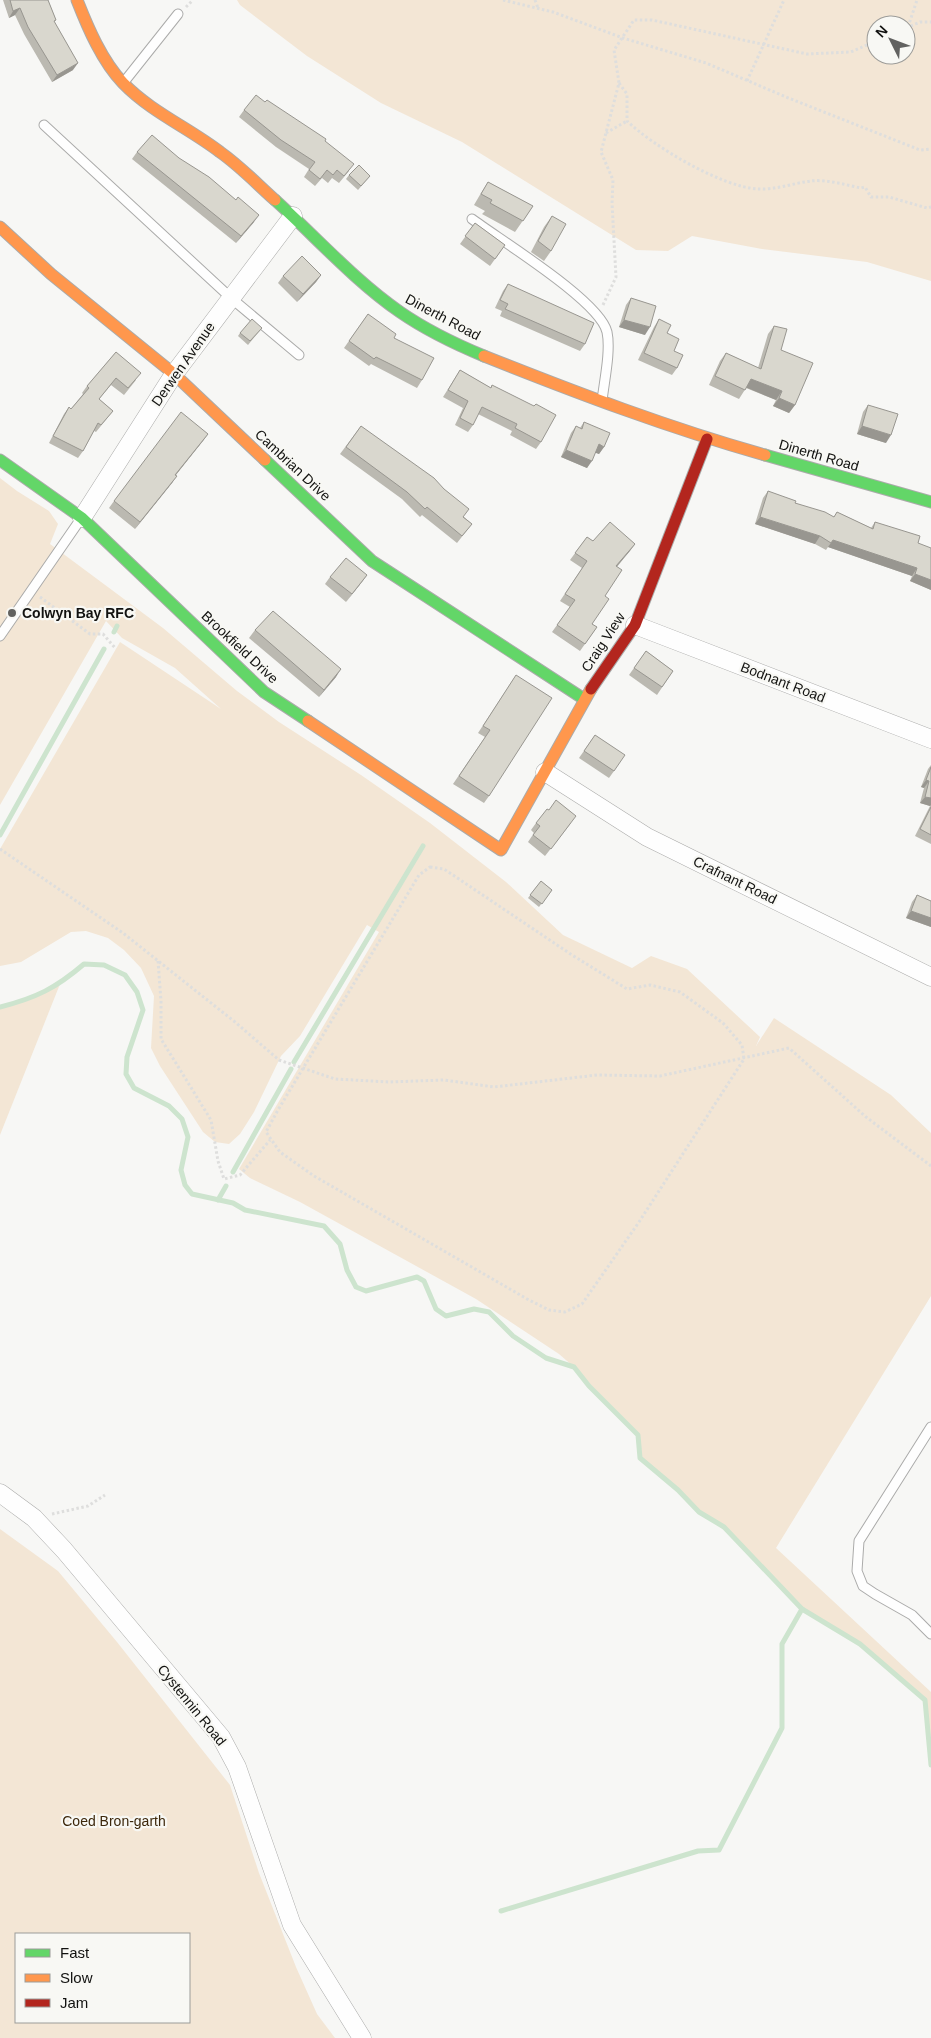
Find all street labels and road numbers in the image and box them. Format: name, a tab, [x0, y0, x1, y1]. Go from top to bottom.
street label: Dinerth Road	[403, 291, 483, 343]
street label: Derwen Avenue	[148, 319, 218, 409]
street label: Cambrian Drive	[252, 426, 334, 504]
street label: Dinerth Road	[777, 436, 861, 474]
street label: Brookfield Drive	[198, 607, 282, 687]
street label: Craig View	[578, 609, 629, 675]
street label: Bodnant Road	[738, 658, 828, 706]
street label: Crafnant Road	[691, 853, 779, 907]
street label: Cystennin Road	[154, 1661, 230, 1749]

